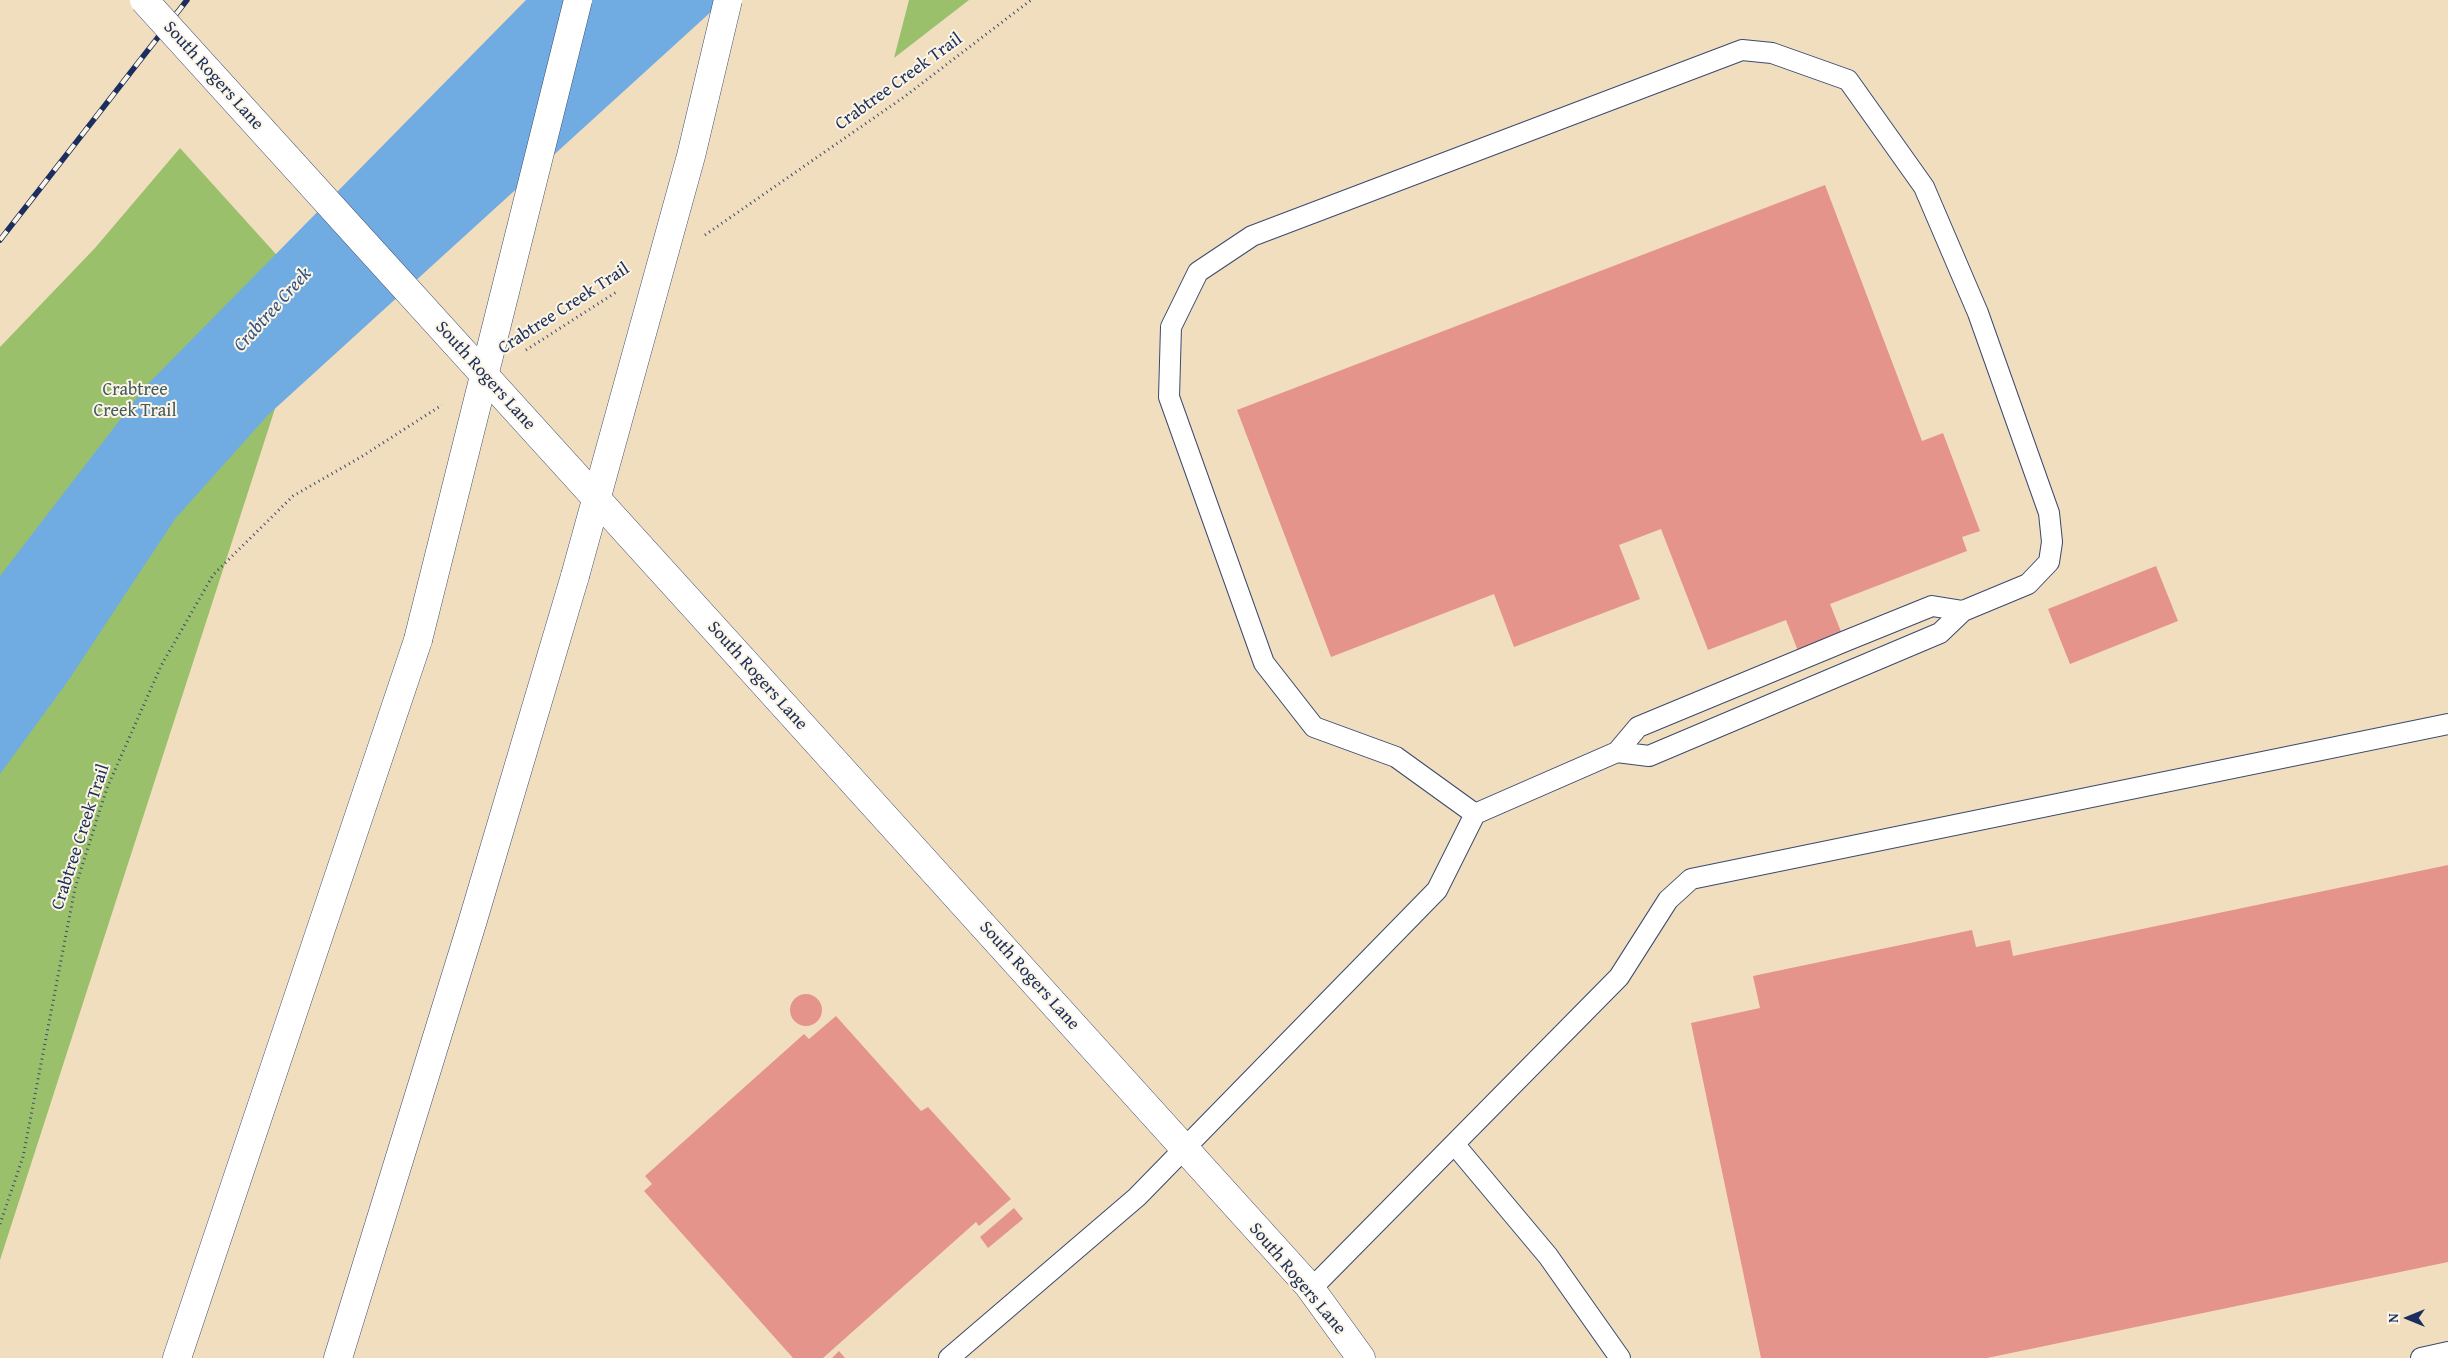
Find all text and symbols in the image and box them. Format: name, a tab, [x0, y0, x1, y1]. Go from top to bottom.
street label: South Rogers Lane	[158, 17, 268, 135]
street label: Crabtree Creek Trail	[831, 29, 967, 135]
street label: Crabtree Creek Trail	[494, 259, 634, 359]
water label: Crabtree Creek	[229, 263, 317, 357]
street label: South Rogers Lane	[430, 317, 540, 435]
park label: Crabtree Creek Trail	[94, 379, 176, 422]
street label: South Rogers Lane	[702, 617, 812, 735]
street label: Crabtree Creek Trail	[47, 761, 115, 913]
street label: South Rogers Lane	[974, 917, 1084, 1035]
street label: South Rogers Lane	[1244, 1219, 1350, 1339]
north arrow	[2383, 1293, 2433, 1343]
text: N	[2383, 1313, 2403, 1323]

